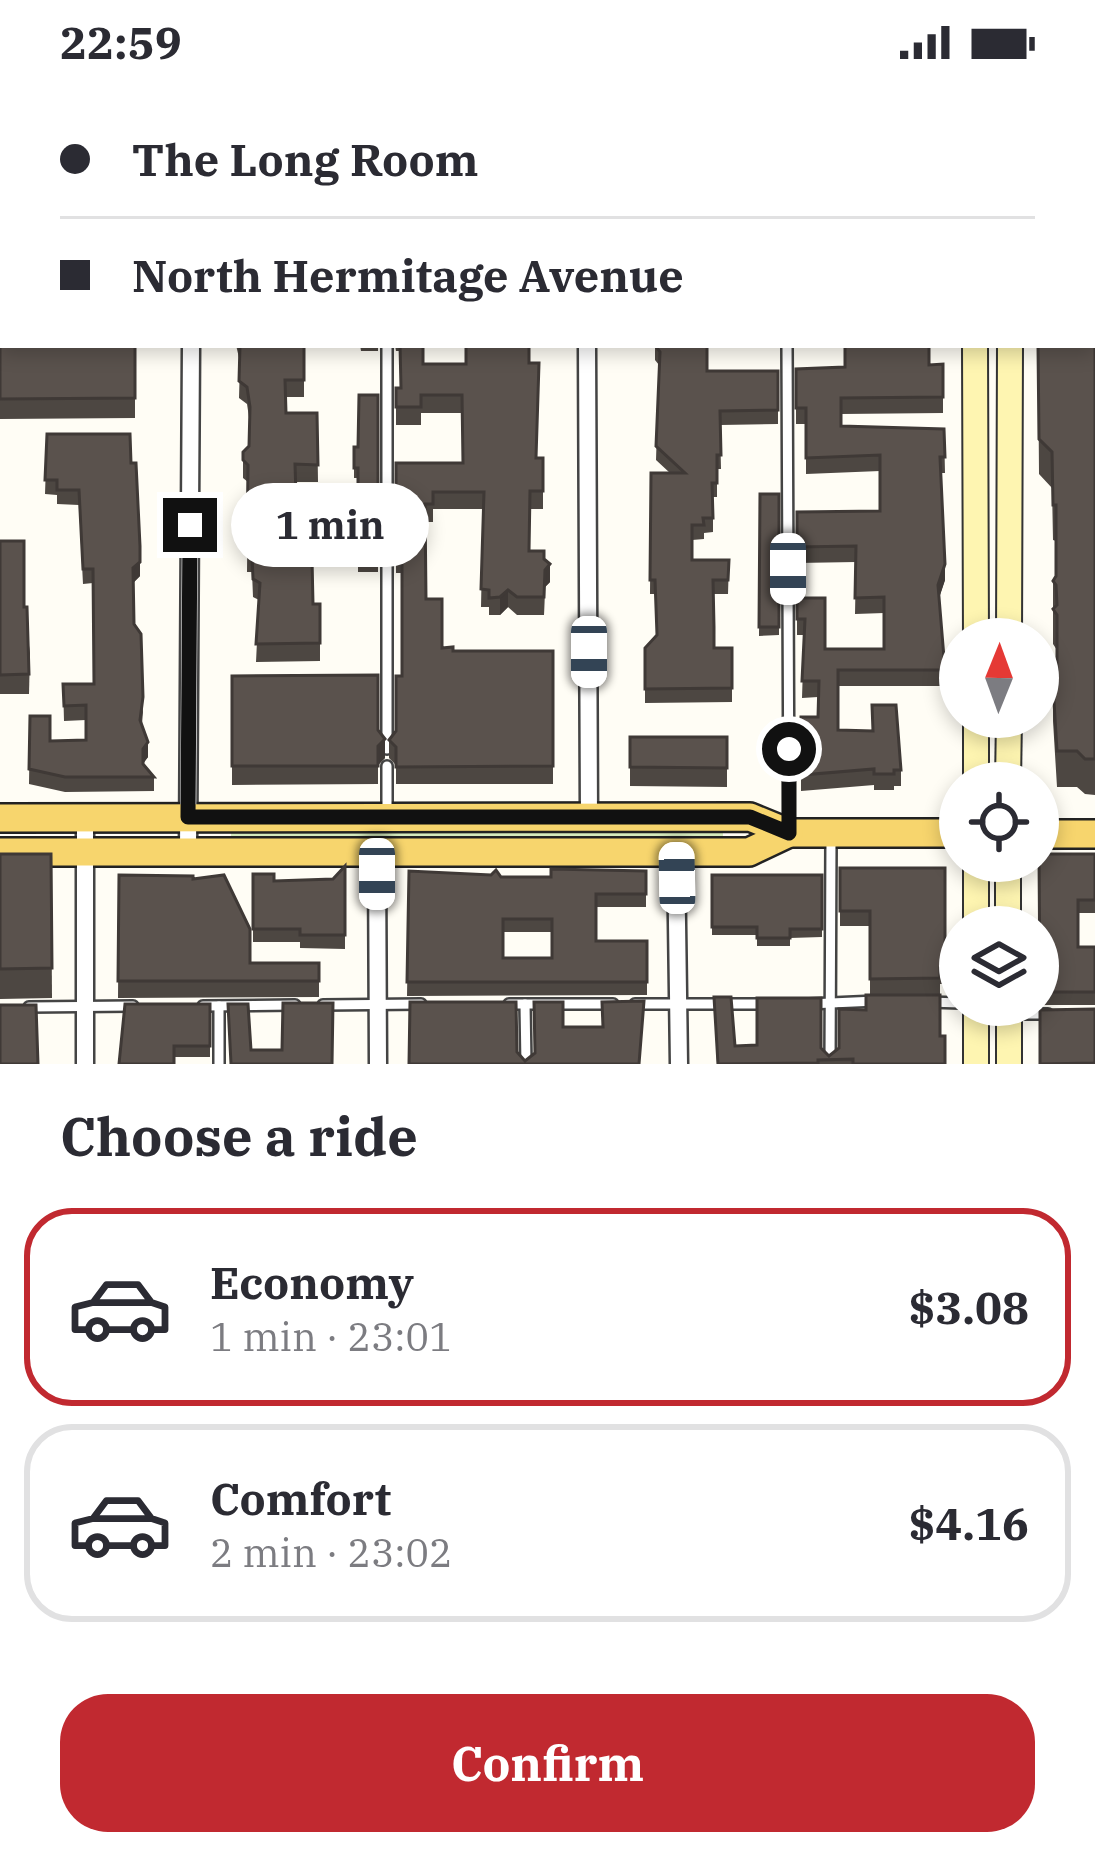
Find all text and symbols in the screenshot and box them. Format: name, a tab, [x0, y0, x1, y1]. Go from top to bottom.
text: 22:59	[60, 13, 182, 71]
text: The Long Room	[132, 130, 479, 188]
text: North Hermitage Avenue	[132, 246, 684, 304]
callout: 1 min	[232, 483, 430, 567]
route end	[163, 498, 217, 552]
text: 1 min	[275, 499, 385, 550]
car	[770, 533, 806, 605]
car	[571, 616, 607, 688]
north arrow	[939, 618, 1059, 738]
map controls	[939, 618, 1059, 1026]
route start	[762, 722, 816, 776]
button: locate	[939, 762, 1059, 882]
car	[359, 838, 395, 910]
car	[658, 842, 696, 914]
button: layers	[939, 906, 1059, 1026]
text: Choose a ride	[60, 1101, 418, 1171]
icon: car	[66, 1253, 174, 1361]
text: Economy	[210, 1253, 414, 1311]
text: $3.08	[909, 1278, 1029, 1336]
text: 1 min · 23:01	[210, 1311, 452, 1362]
icon: car	[66, 1469, 174, 1577]
text: Comfort	[210, 1469, 391, 1527]
text: $4.16	[909, 1494, 1029, 1552]
text: 2 min · 23:02	[210, 1527, 452, 1578]
button: Confirm	[60, 1694, 1035, 1832]

